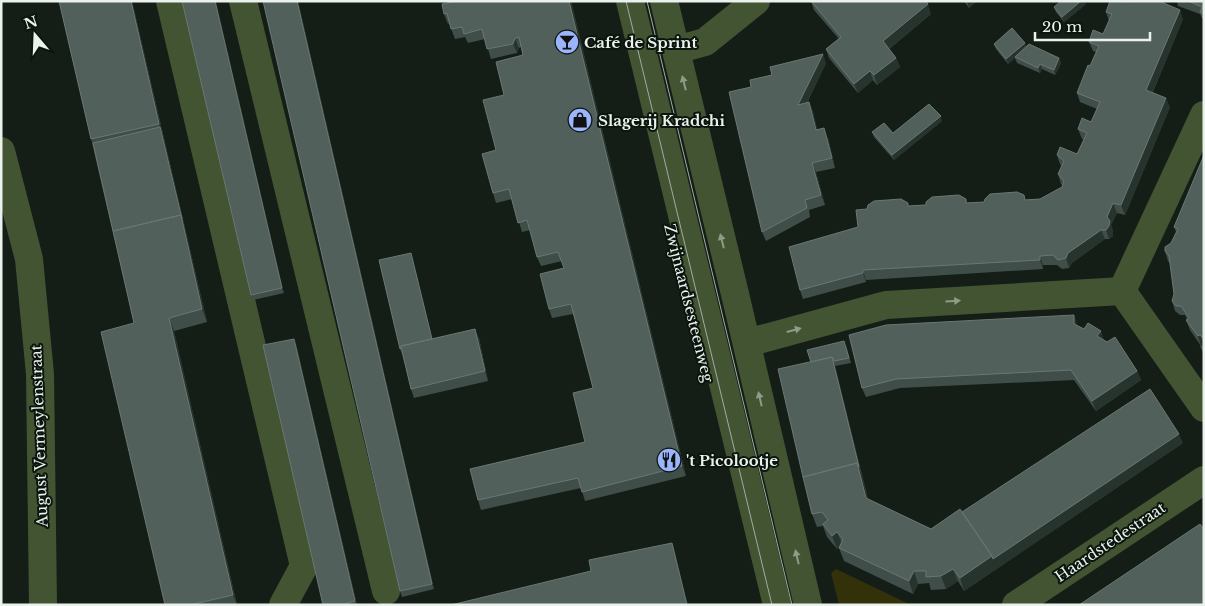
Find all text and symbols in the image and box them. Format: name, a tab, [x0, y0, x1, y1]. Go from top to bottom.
north arrow	[10, 10, 60, 60]
scale bar	[1035, 10, 1150, 42]
text: N	[22, 12, 40, 33]
text: 20 m	[1042, 17, 1082, 36]
bar icon: Café de Sprint	[554, 29, 580, 55]
place label: Café de Sprint	[584, 33, 697, 52]
one-way arrow	[680, 76, 688, 91]
shop icon: Slagerij Kradchi	[567, 107, 593, 133]
place label: Slagerij Kradchi	[598, 111, 726, 130]
street label: Zwijnaardsesteenweg	[660, 222, 718, 385]
one-way arrow	[718, 234, 726, 249]
one-way arrow	[945, 297, 961, 305]
one-way arrow	[786, 326, 801, 334]
street label: August Vermeylenstraat	[26, 344, 52, 529]
one-way arrow	[756, 392, 764, 407]
restaurant icon: 't Picolootje	[656, 447, 682, 473]
place label: 't Picolootje	[686, 451, 778, 470]
street label: Haardstedestraat	[1051, 498, 1169, 586]
one-way arrow	[793, 550, 801, 565]

